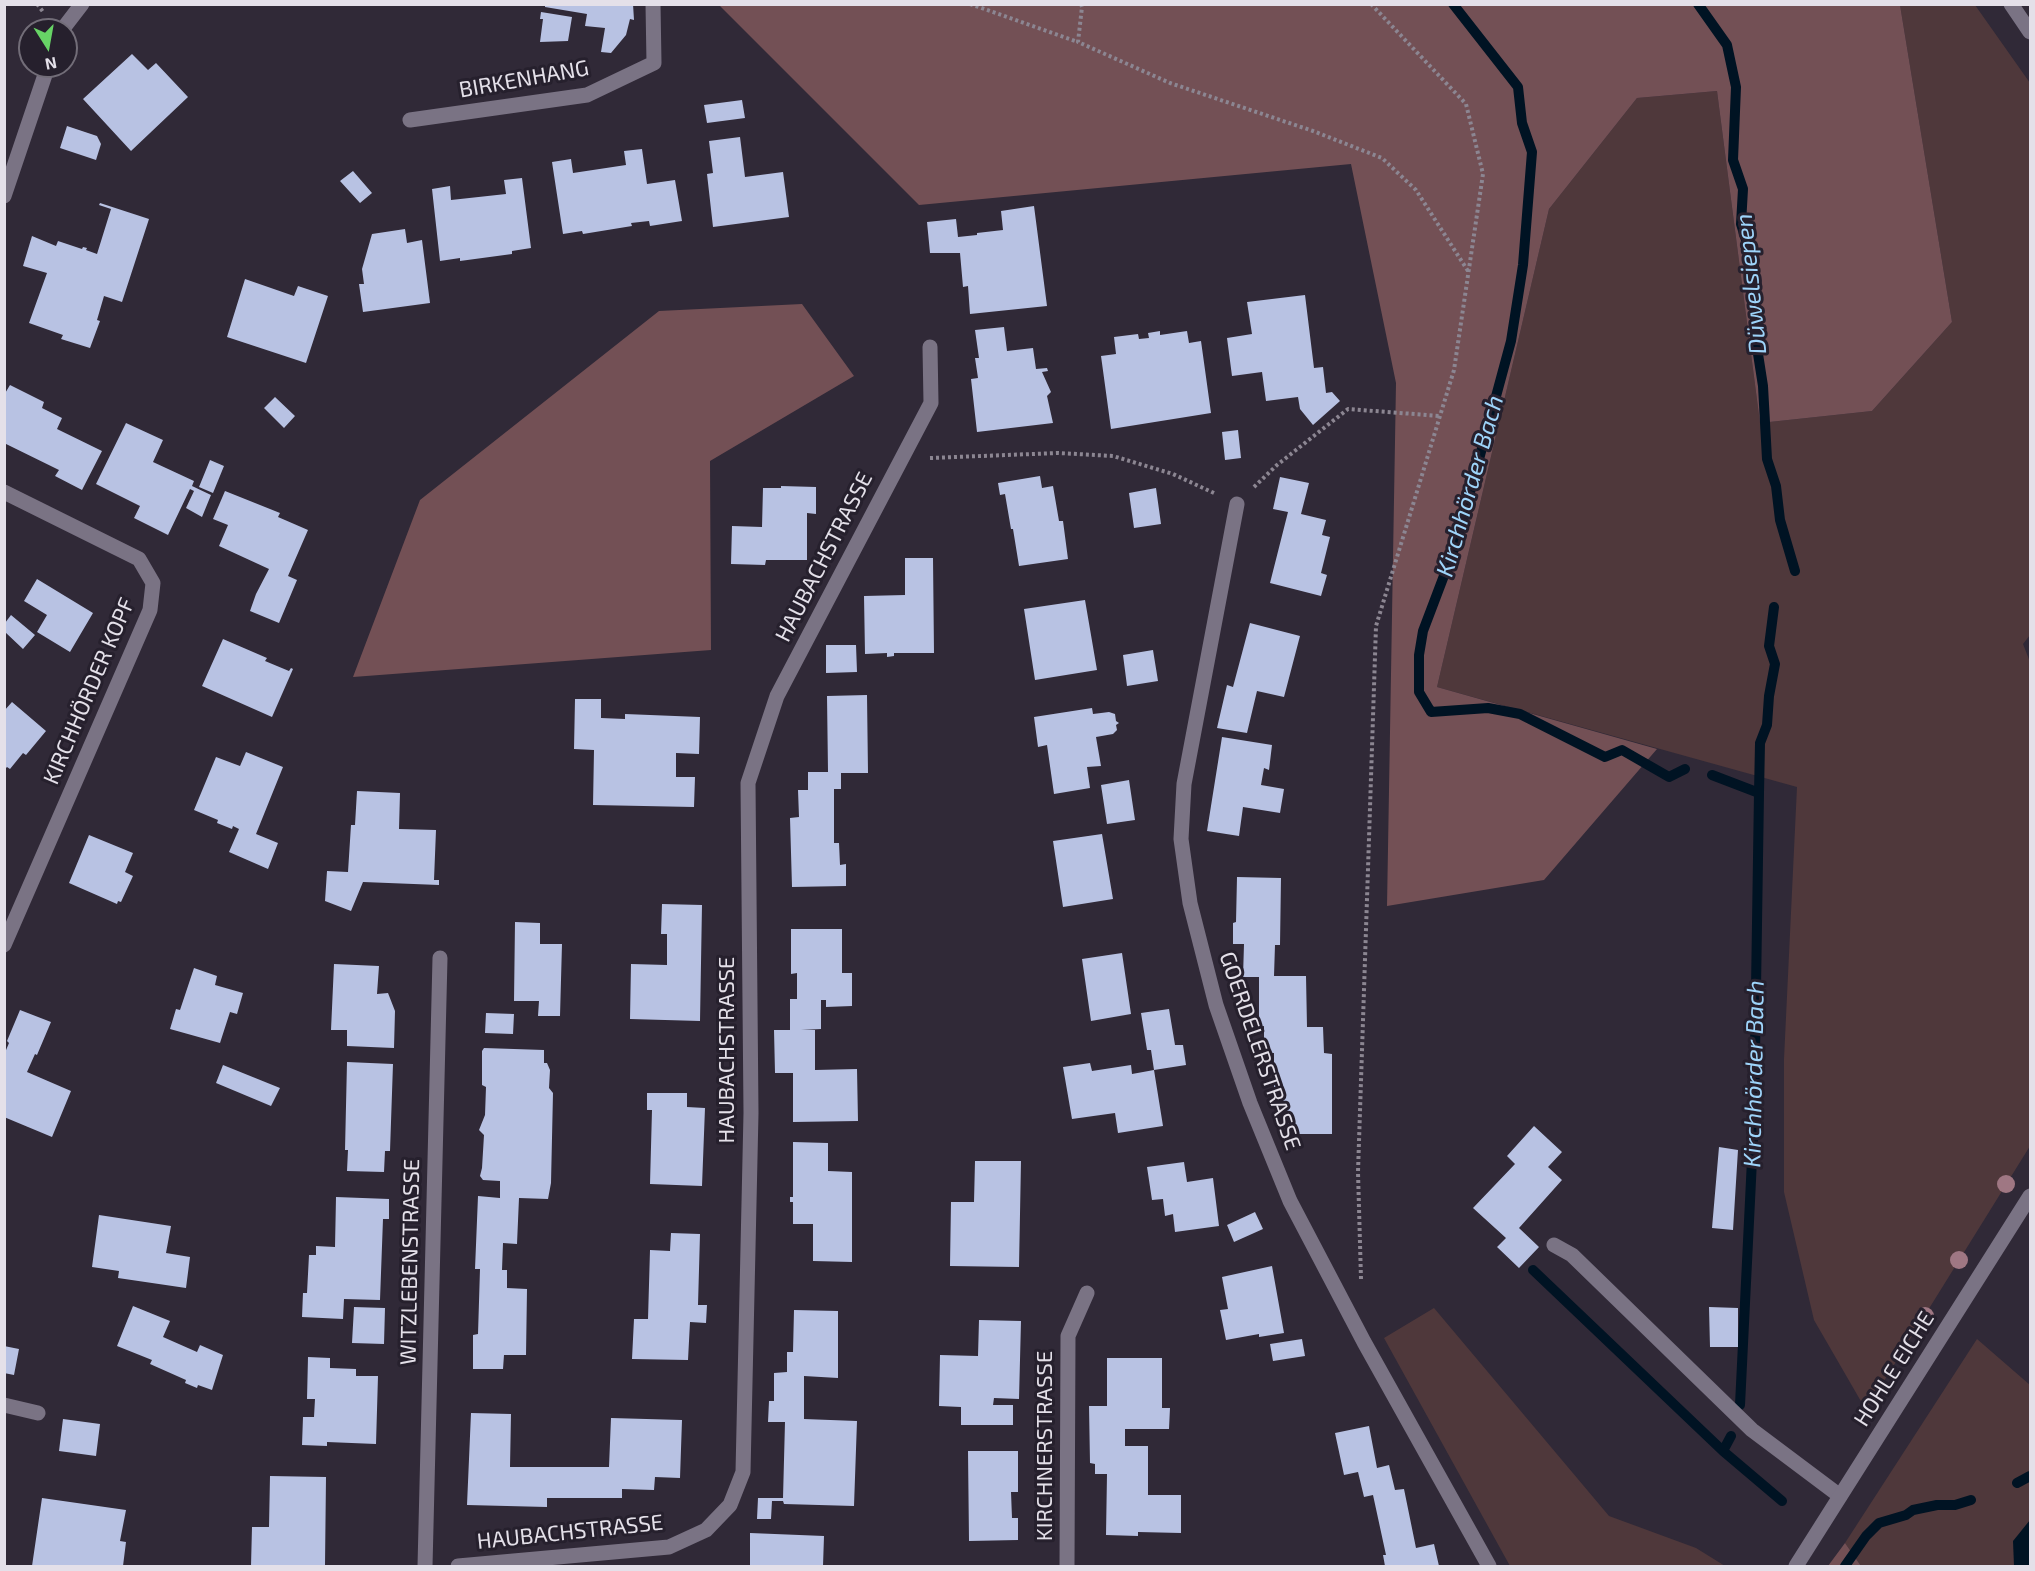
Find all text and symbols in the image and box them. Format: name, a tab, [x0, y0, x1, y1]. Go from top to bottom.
north arrow	[18, 18, 78, 78]
text: N	[44, 54, 59, 75]
street label: BIRKENHANG	[457, 55, 591, 103]
water label: Düwelsiepen	[1729, 212, 1773, 356]
water label: Kirchhörder Bach	[1430, 392, 1510, 580]
street label: HAUBACHSTRASSE	[770, 468, 878, 646]
street label: KIRCHHÖRDER KOPF	[38, 594, 140, 788]
street label: GOERDELERSTRASSE	[1214, 948, 1306, 1154]
street label: HAUBACHSTRASSE	[714, 957, 740, 1143]
water label: Kirchhörder Bach	[1738, 980, 1770, 1168]
street label: WITZLEBENSTRASSE	[395, 1159, 425, 1365]
street label: HOHLE EICHE	[1848, 1307, 1940, 1431]
street label: KIRCHNERSTRASSE	[1032, 1351, 1058, 1541]
street label: HAUBACHSTRASSE	[476, 1509, 664, 1555]

